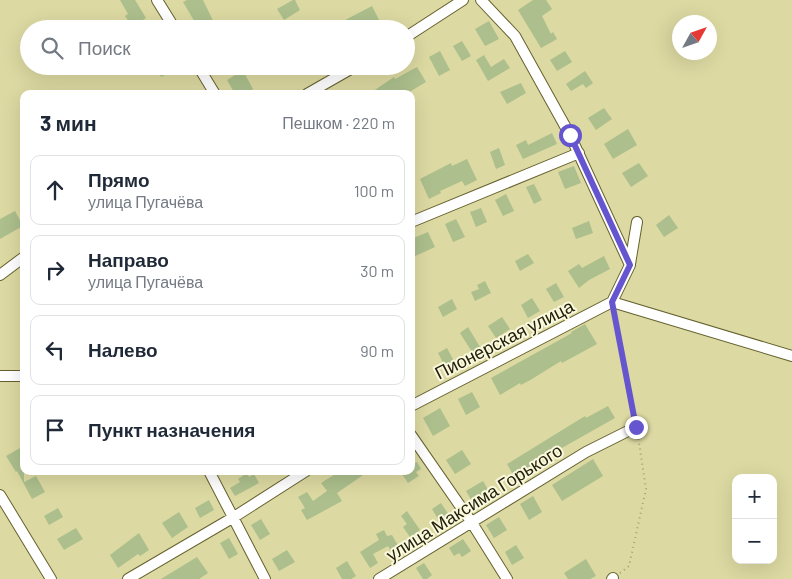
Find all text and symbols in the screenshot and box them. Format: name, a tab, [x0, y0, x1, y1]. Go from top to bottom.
north arrow	[672, 15, 717, 60]
search box	[20, 20, 415, 75]
icon: search	[38, 34, 66, 62]
text: Поиск	[78, 36, 131, 59]
text: 3 мин	[40, 110, 97, 135]
text: Пешком · 220 m	[282, 113, 395, 132]
route start	[559, 124, 582, 147]
text: Прямо	[88, 168, 150, 191]
icon: ahead	[41, 176, 69, 204]
text: 100 m	[354, 181, 394, 200]
text: улица Пугачёва	[88, 192, 203, 211]
text: Направо	[88, 248, 169, 271]
icon: right	[41, 256, 69, 284]
text: 30 m	[360, 261, 394, 280]
text: улица Пугачёва	[88, 272, 203, 291]
street label: Пионерская улица	[431, 294, 578, 384]
icon: left	[41, 336, 69, 364]
text: Налево	[88, 338, 158, 361]
text: 90 m	[360, 341, 394, 360]
icon: arrive	[41, 416, 69, 444]
route end	[625, 416, 648, 439]
text: Пункт назначения	[88, 418, 255, 441]
street label: улица Максима Горького	[382, 439, 566, 565]
map controls	[732, 474, 777, 564]
button: +	[732, 474, 777, 519]
button: −	[732, 519, 777, 564]

